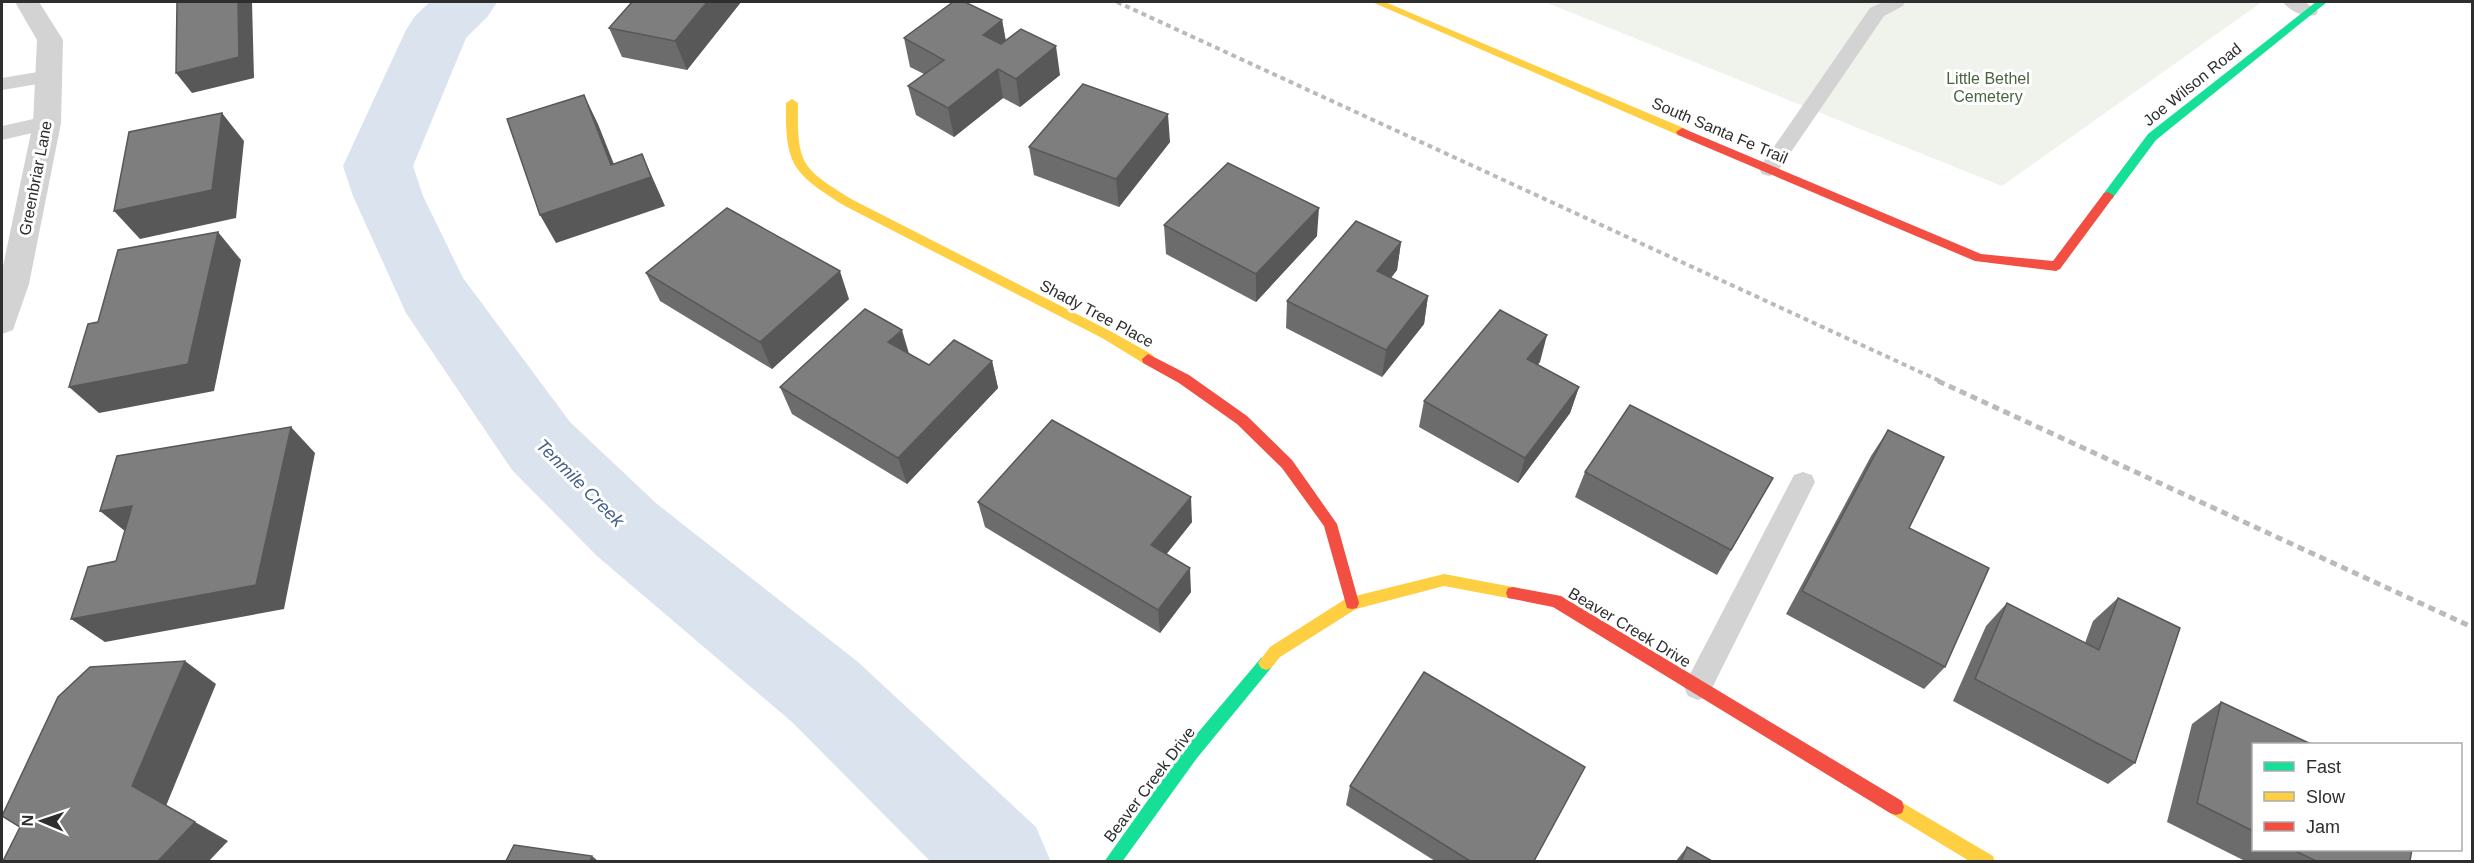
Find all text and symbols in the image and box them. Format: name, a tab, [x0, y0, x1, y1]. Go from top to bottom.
street label: Joe Wilson Road	[2140, 40, 2245, 129]
park label: Little Bethel Cemetery	[1946, 70, 2030, 105]
street label: South Santa Fe Trail	[1649, 94, 1790, 167]
street label: Greenbriar Lane	[16, 119, 55, 237]
street label: Shady Tree Place	[1037, 276, 1157, 351]
water label: Tenmile Creek	[532, 435, 629, 532]
street label: Beaver Creek Drive	[1566, 584, 1694, 671]
street label: Beaver Creek Drive	[1101, 723, 1198, 845]
legend	[2252, 743, 2462, 851]
text: Fast	[2306, 757, 2341, 777]
text: Slow	[2306, 787, 2346, 807]
north arrow	[12, 791, 72, 851]
text: N	[19, 814, 36, 827]
text: Jam	[2306, 817, 2340, 837]

